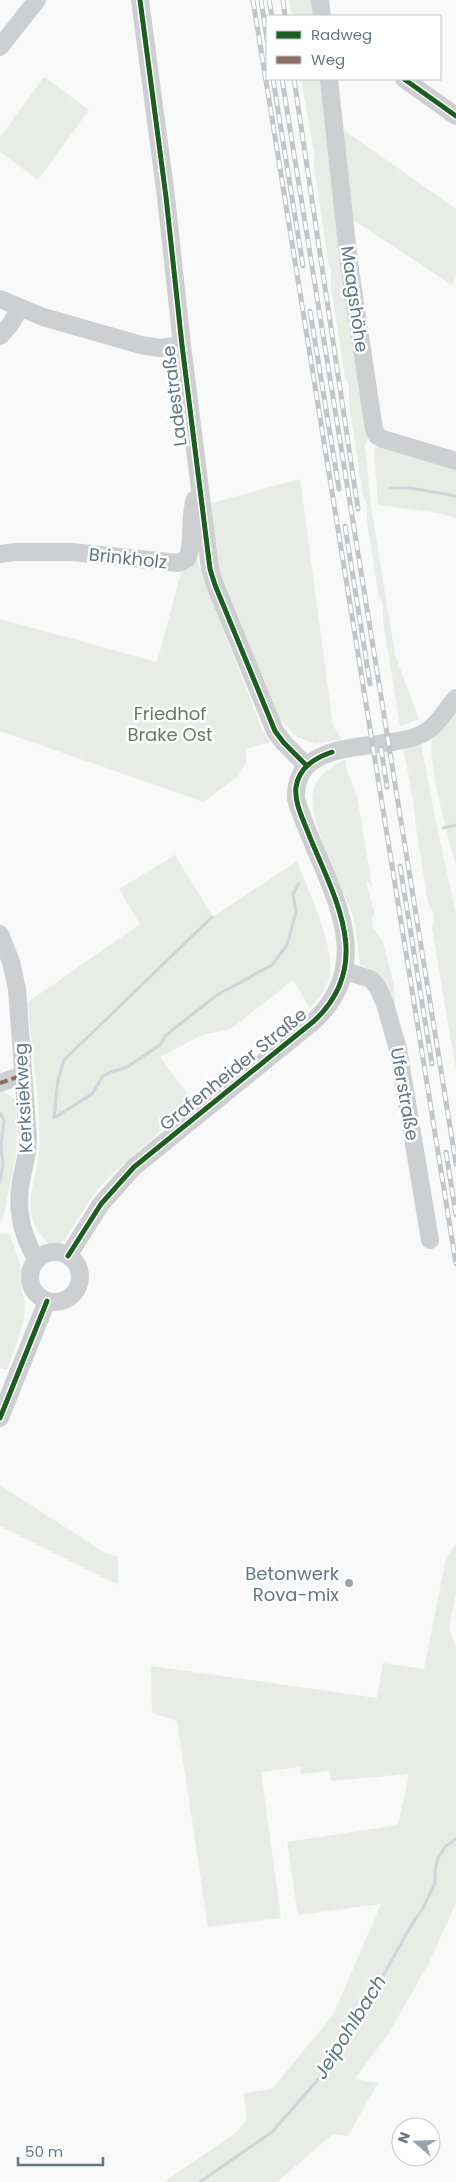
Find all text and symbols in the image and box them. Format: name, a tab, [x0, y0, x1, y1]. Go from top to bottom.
legend	[266, 15, 441, 80]
text: Radweg	[311, 24, 372, 45]
text: Weg	[311, 49, 345, 70]
street label: Maagshöhe	[335, 244, 375, 354]
street label: Ladestraße	[155, 344, 193, 448]
street label: Brinkholz	[88, 541, 168, 575]
park label: Friedhof Brake Ost	[127, 701, 213, 747]
street label: Grafenheider Straße	[154, 1002, 312, 1136]
street label: Kerksiekweg	[8, 1042, 38, 1154]
street label: Uferstraße	[385, 1045, 425, 1143]
place label: Betonwerk Rova-mix	[245, 1561, 340, 1607]
marker: Betonwerk Rova-mix	[343, 1577, 355, 1589]
water label: Jeipohlbach	[307, 1970, 393, 2084]
north arrow	[391, 2117, 441, 2167]
text: N	[393, 2129, 415, 2146]
scale bar	[18, 2134, 102, 2166]
text: 50 m	[25, 2141, 63, 2162]

